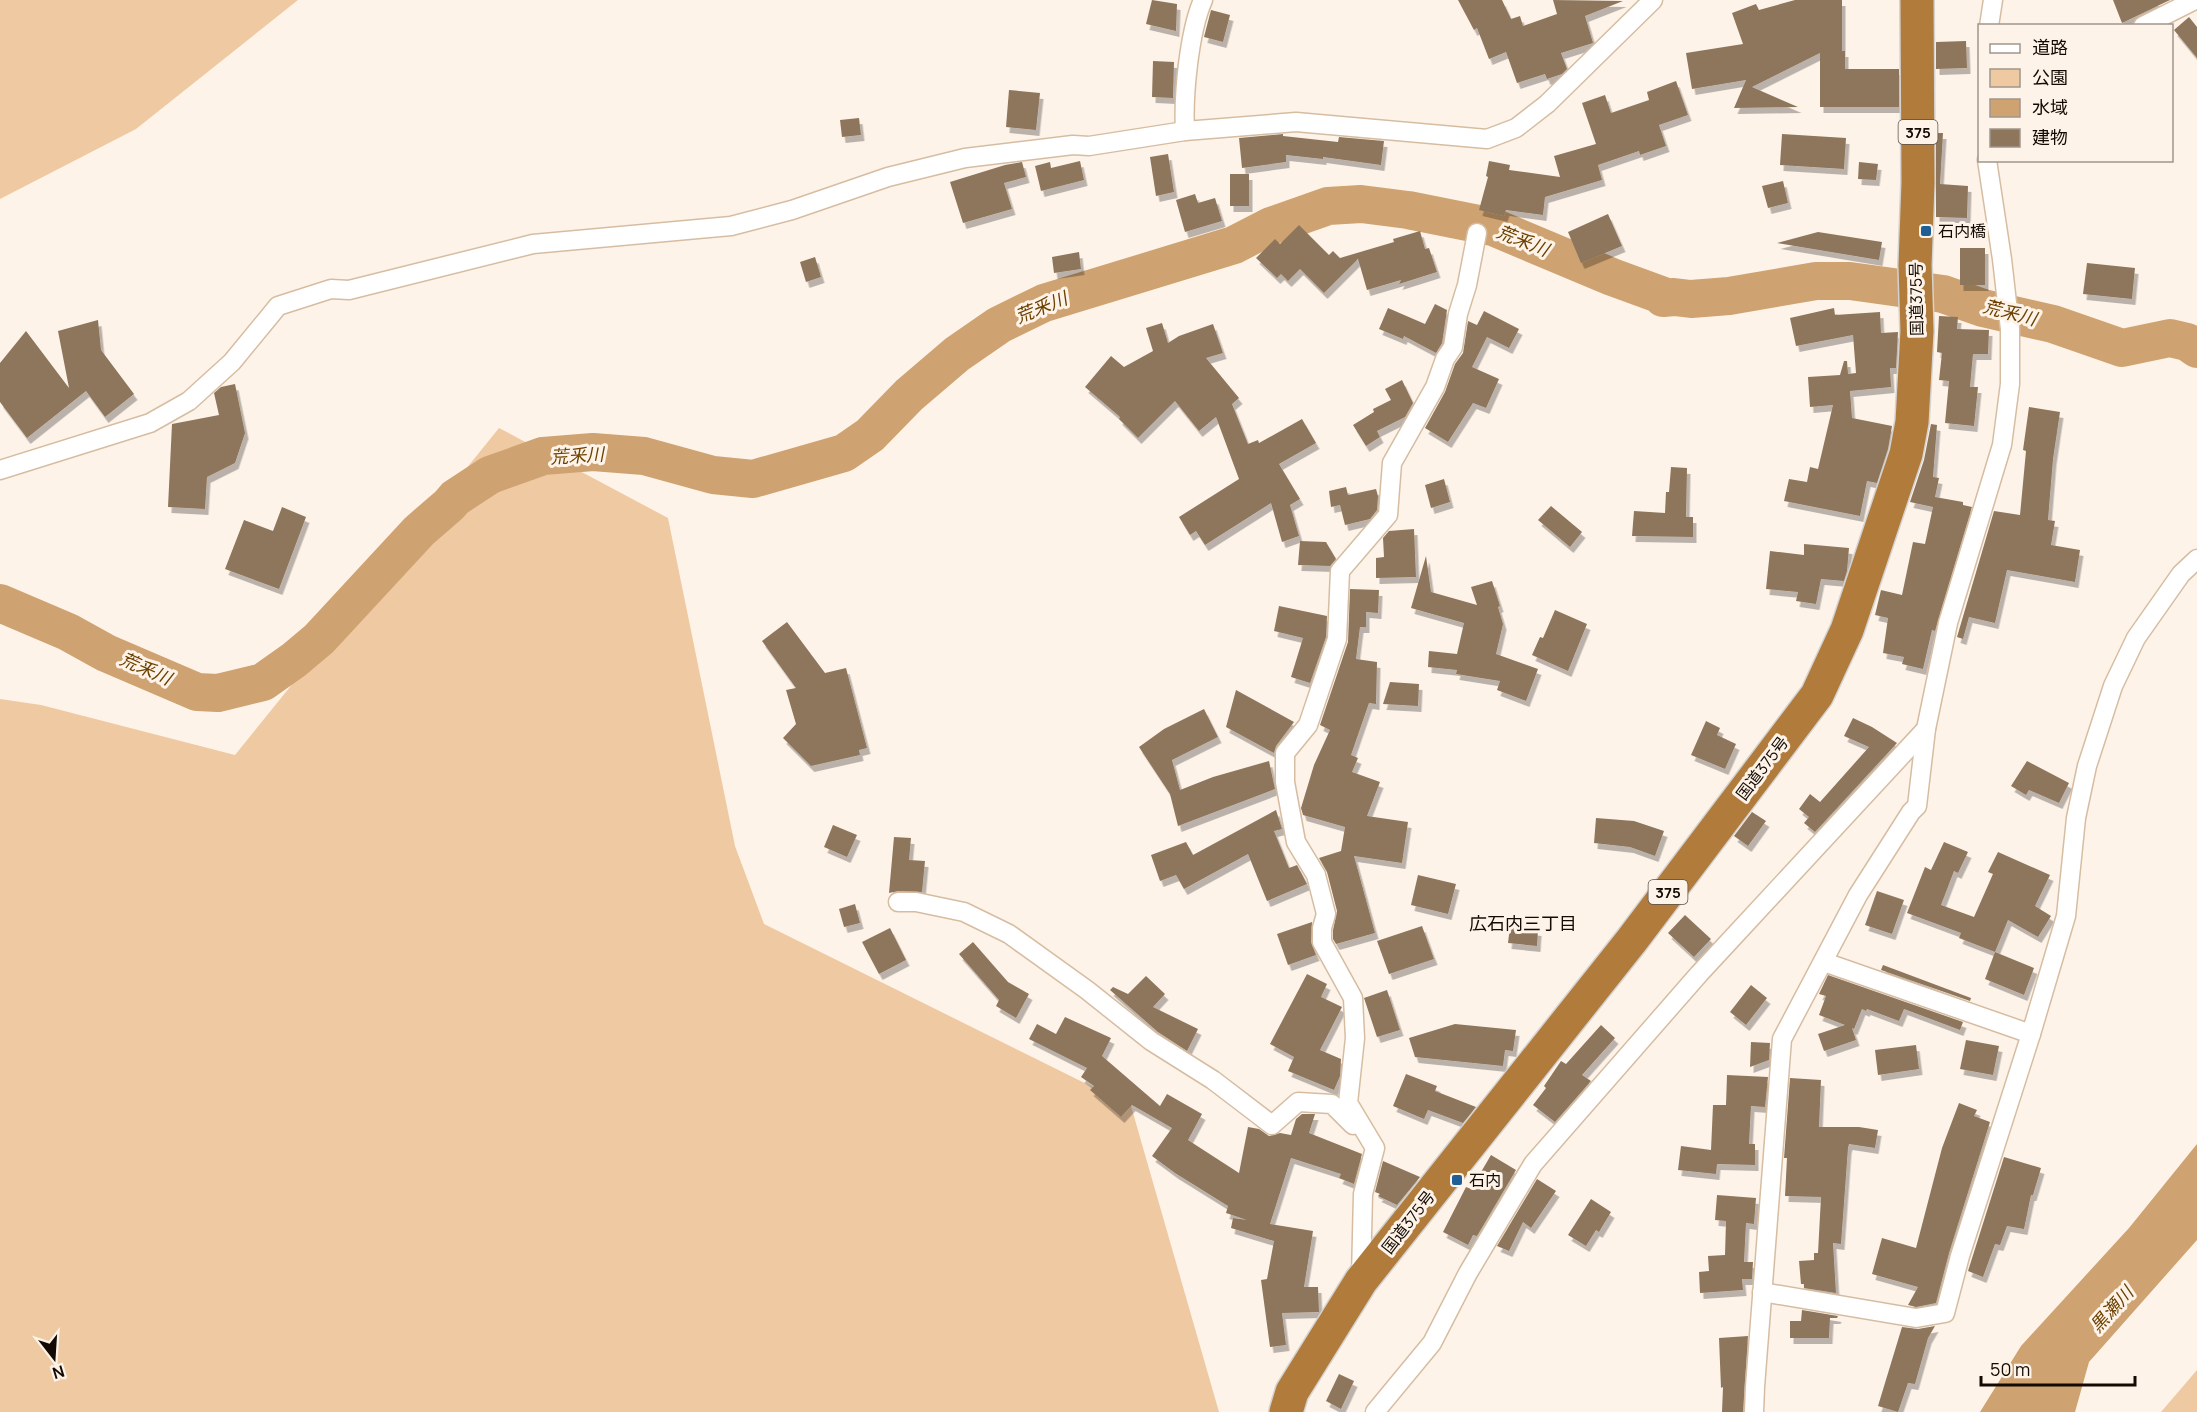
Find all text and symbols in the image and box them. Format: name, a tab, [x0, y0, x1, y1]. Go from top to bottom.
legend	[1978, 24, 2173, 162]
text: 道路	[2032, 35, 2068, 59]
text: 公園	[2032, 65, 2068, 89]
text: 水域	[2032, 95, 2068, 119]
road number: 375	[1898, 120, 1938, 144]
text: 建物	[2032, 125, 2068, 149]
water label: 荒釆川	[1493, 219, 1554, 262]
place label: 石内橋	[1938, 220, 1986, 242]
marker: 石内橋	[1919, 224, 1933, 238]
street label: 国道375号	[1904, 262, 1928, 336]
water label: 荒釆川	[1011, 285, 1072, 328]
water label: 荒釆川	[1981, 293, 2041, 331]
water label: 荒釆川	[549, 441, 607, 468]
water label: 荒釆川	[116, 646, 177, 691]
street label: 国道375号	[1731, 732, 1793, 804]
road number: 375	[1648, 880, 1688, 904]
district label: 広石内三丁目	[1469, 911, 1577, 935]
place label: 石内	[1469, 1169, 1501, 1191]
marker: 石内	[1450, 1173, 1464, 1187]
street label: 国道375号	[1377, 1186, 1439, 1258]
water label: 黒瀬川	[2084, 1279, 2139, 1337]
north arrow	[24, 1328, 84, 1388]
scale bar	[1981, 1349, 2136, 1387]
text: 50 m	[1990, 1357, 2030, 1381]
text: N	[50, 1360, 67, 1385]

